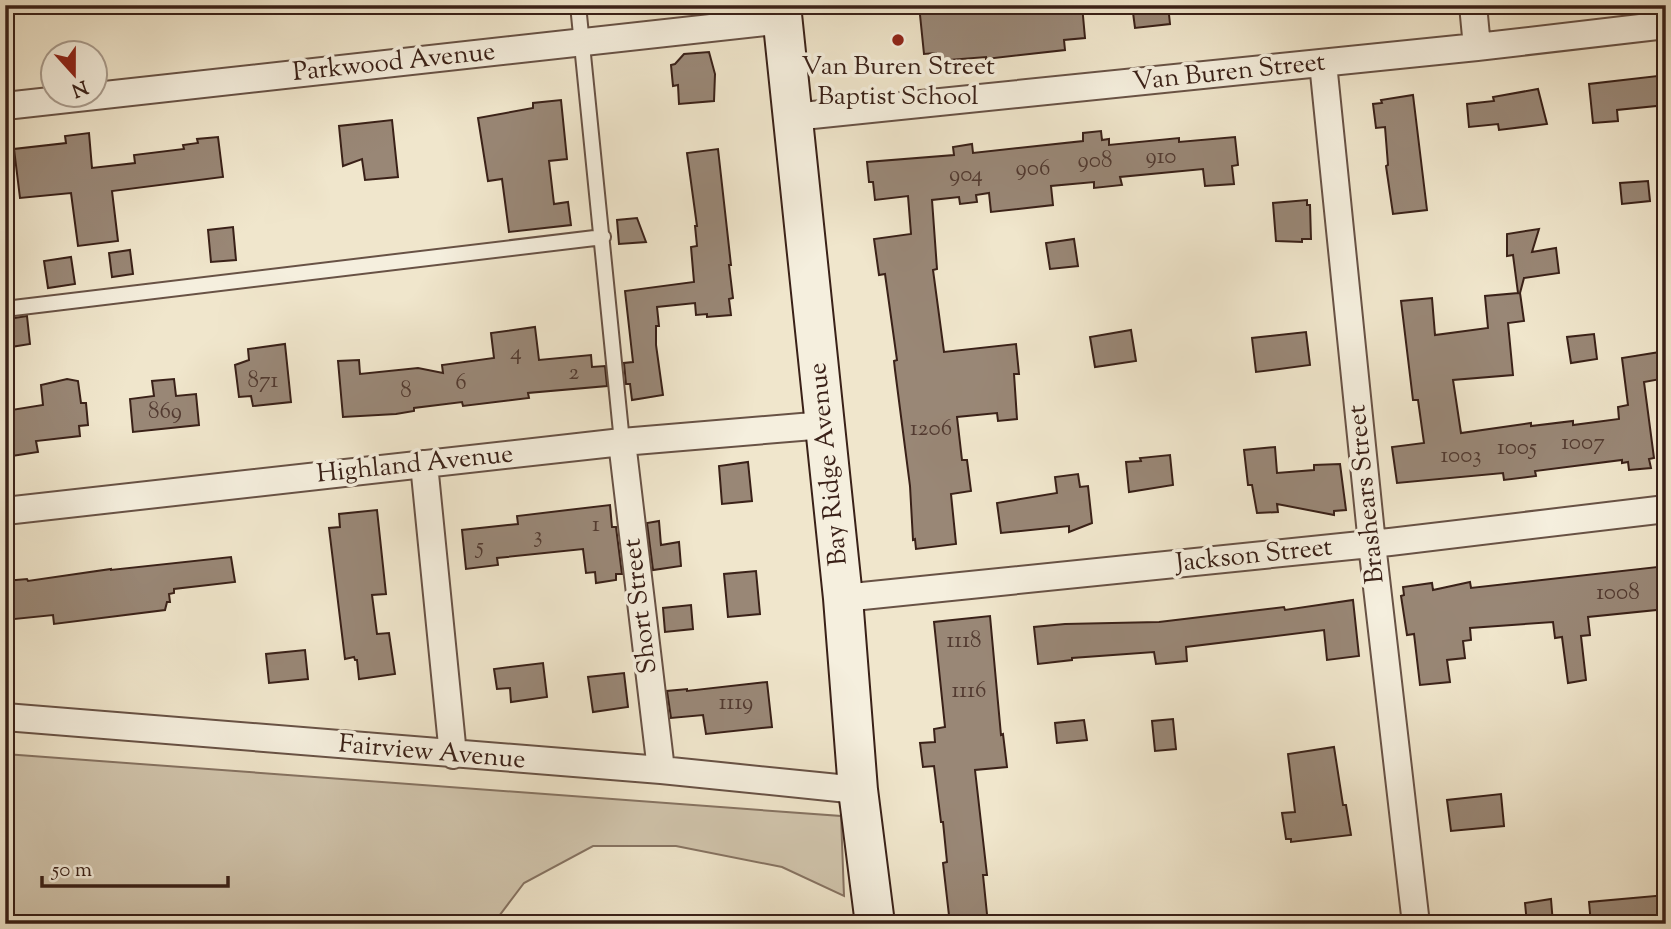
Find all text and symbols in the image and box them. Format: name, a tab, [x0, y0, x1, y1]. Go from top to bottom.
marker: Van Buren Street Baptist School	[890, 32, 906, 48]
street label: Parkwood Avenue	[291, 34, 497, 92]
north arrow	[38, 38, 108, 108]
street label: Van Buren Street	[1131, 44, 1327, 102]
place label: Van Buren Street Baptist School	[801, 49, 995, 116]
text: N	[67, 72, 91, 103]
house number: 910	[1146, 141, 1176, 174]
house number: 908	[1078, 145, 1112, 178]
house number: 906	[1016, 153, 1050, 186]
house number: 904	[949, 159, 983, 192]
house number: 4	[510, 337, 522, 370]
house number: 2	[569, 357, 580, 390]
street label: Bay Ridge Avenue	[800, 361, 858, 567]
house number: 871	[248, 365, 279, 398]
house number: 6	[455, 367, 467, 400]
house number: 8	[400, 375, 412, 408]
house number: 869	[148, 396, 182, 429]
street label: Brashears Street	[1339, 403, 1395, 585]
house number: 1206	[910, 413, 952, 446]
house number: 1007	[1561, 427, 1605, 460]
house number: 1005	[1497, 432, 1537, 465]
street label: Highland Avenue	[315, 436, 515, 494]
house number: 1003	[1440, 440, 1482, 473]
house number: 1	[592, 509, 600, 542]
house number: 3	[533, 520, 543, 553]
street label: Jackson Street	[1172, 529, 1334, 583]
house number: 5	[474, 531, 484, 564]
street label: Short Street	[614, 536, 668, 676]
house number: 1008	[1596, 577, 1640, 610]
house number: 1118	[947, 625, 981, 658]
house number: 1116	[952, 675, 986, 708]
house number: 1119	[719, 687, 753, 720]
street label: Fairview Avenue	[337, 726, 527, 780]
scale bar	[42, 845, 228, 889]
text: 50 m	[51, 856, 92, 886]

